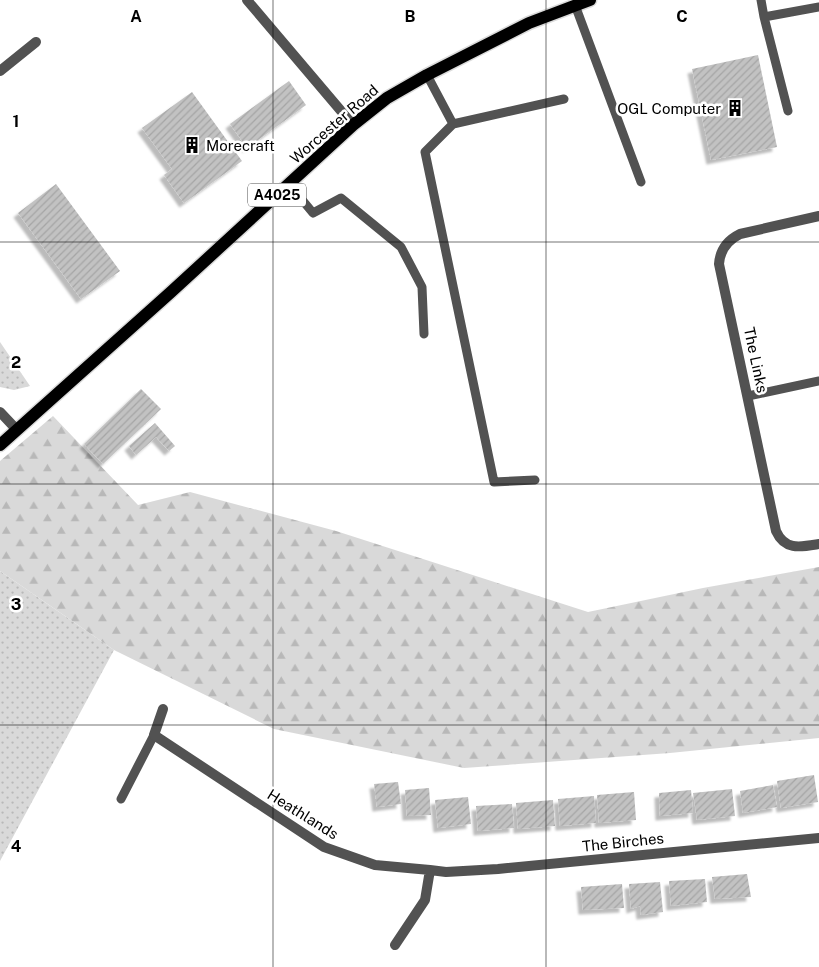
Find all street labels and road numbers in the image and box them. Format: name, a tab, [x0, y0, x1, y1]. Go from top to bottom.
street label: Worcester Road	[287, 81, 381, 167]
road number: A4025	[248, 184, 306, 206]
street label: The Links	[741, 326, 771, 394]
street label: Heathlands	[264, 786, 342, 842]
street label: The Birches	[581, 829, 665, 855]

